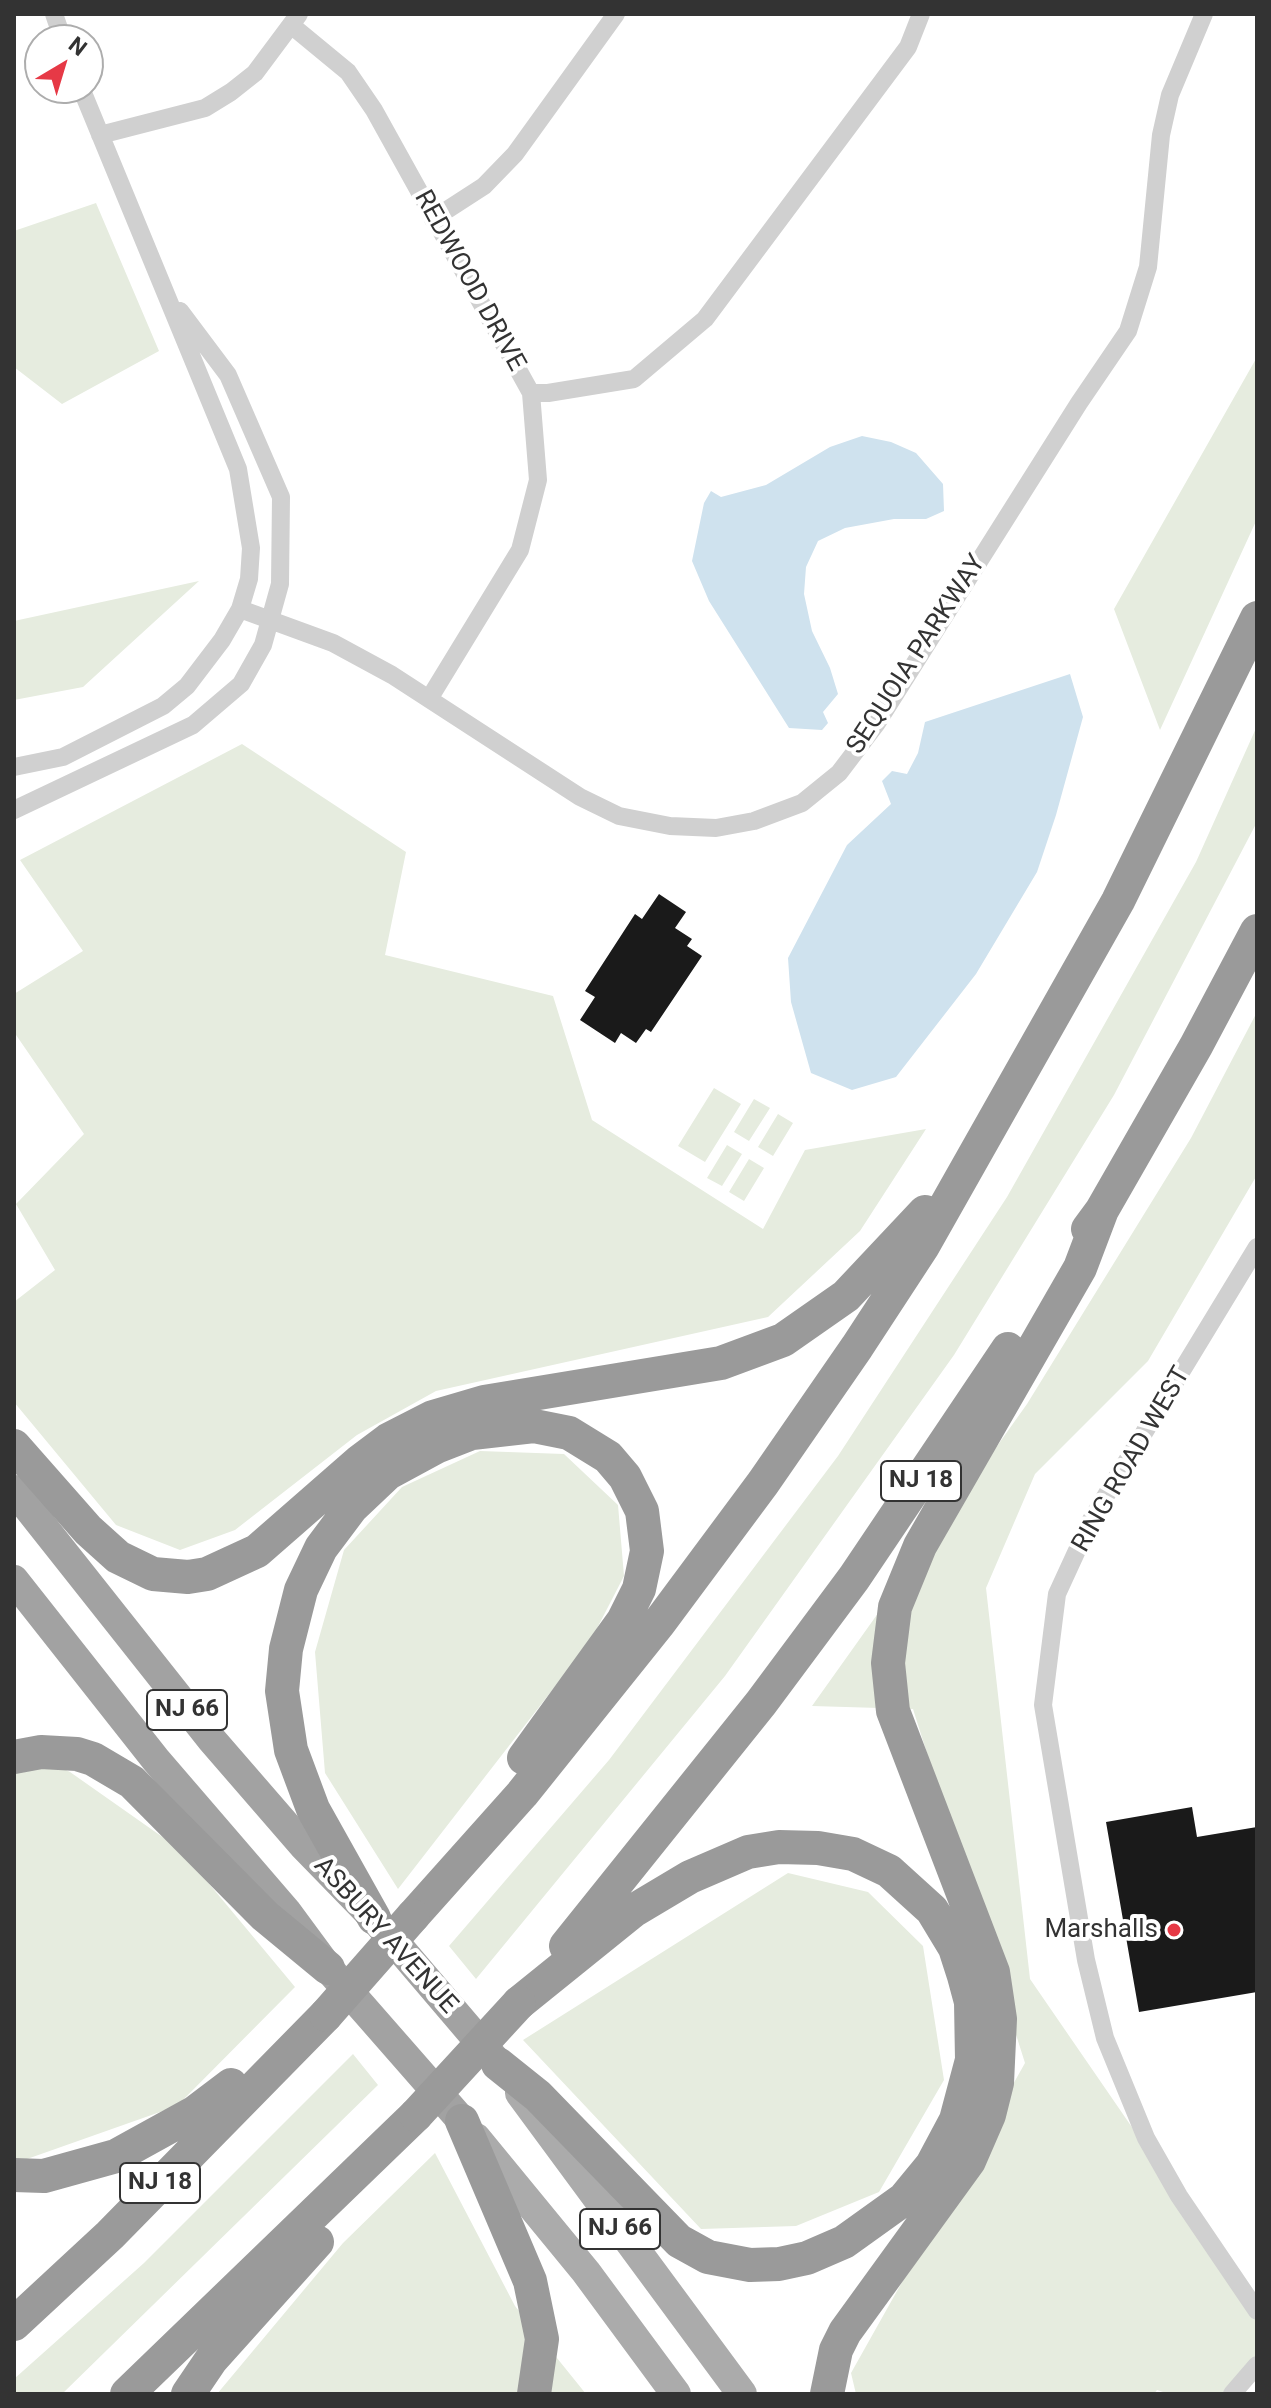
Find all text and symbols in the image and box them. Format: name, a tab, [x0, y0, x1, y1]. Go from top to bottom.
north arrow	[24, 24, 104, 104]
text: N	[64, 32, 92, 61]
street label: REDWOOD DRIVE	[406, 185, 532, 377]
street label: SEQUOIA PARKWAY	[841, 549, 993, 761]
street label: RING ROAD WEST	[1066, 1362, 1198, 1558]
road number: NJ 18	[881, 1461, 961, 1501]
road number: NJ 66	[147, 1690, 227, 1730]
street label: ASBURY AVENUE	[306, 1851, 464, 2021]
place label: Marshalls	[1044, 1914, 1158, 1946]
marker: Marshalls	[1165, 1921, 1183, 1939]
road number: NJ 18	[120, 2163, 200, 2203]
road number: NJ 66	[580, 2209, 660, 2249]

